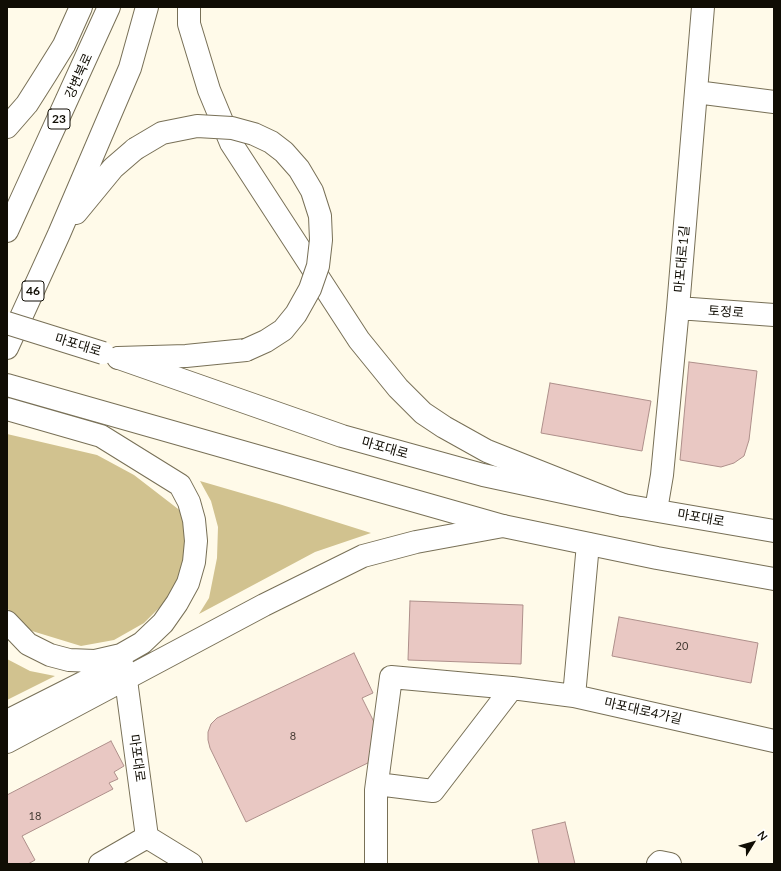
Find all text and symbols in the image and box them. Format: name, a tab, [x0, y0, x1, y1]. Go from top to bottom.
street label: 강변북로	[62, 51, 96, 101]
road number: 23	[48, 109, 70, 129]
street label: 마포대로1길	[671, 225, 693, 293]
road number: 46	[22, 281, 44, 301]
street label: 토정로	[708, 303, 744, 321]
street label: 마포대로	[53, 331, 103, 359]
street label: 마포대로	[360, 434, 410, 462]
street label: 마포대로	[676, 506, 726, 530]
house number: 20	[676, 639, 688, 653]
street label: 마포대로4가길	[603, 694, 683, 728]
house number: 8	[290, 729, 296, 743]
street label: 마포대로	[126, 733, 148, 783]
house number: 18	[29, 809, 41, 823]
north arrow	[733, 823, 773, 863]
text: N	[755, 828, 771, 843]

